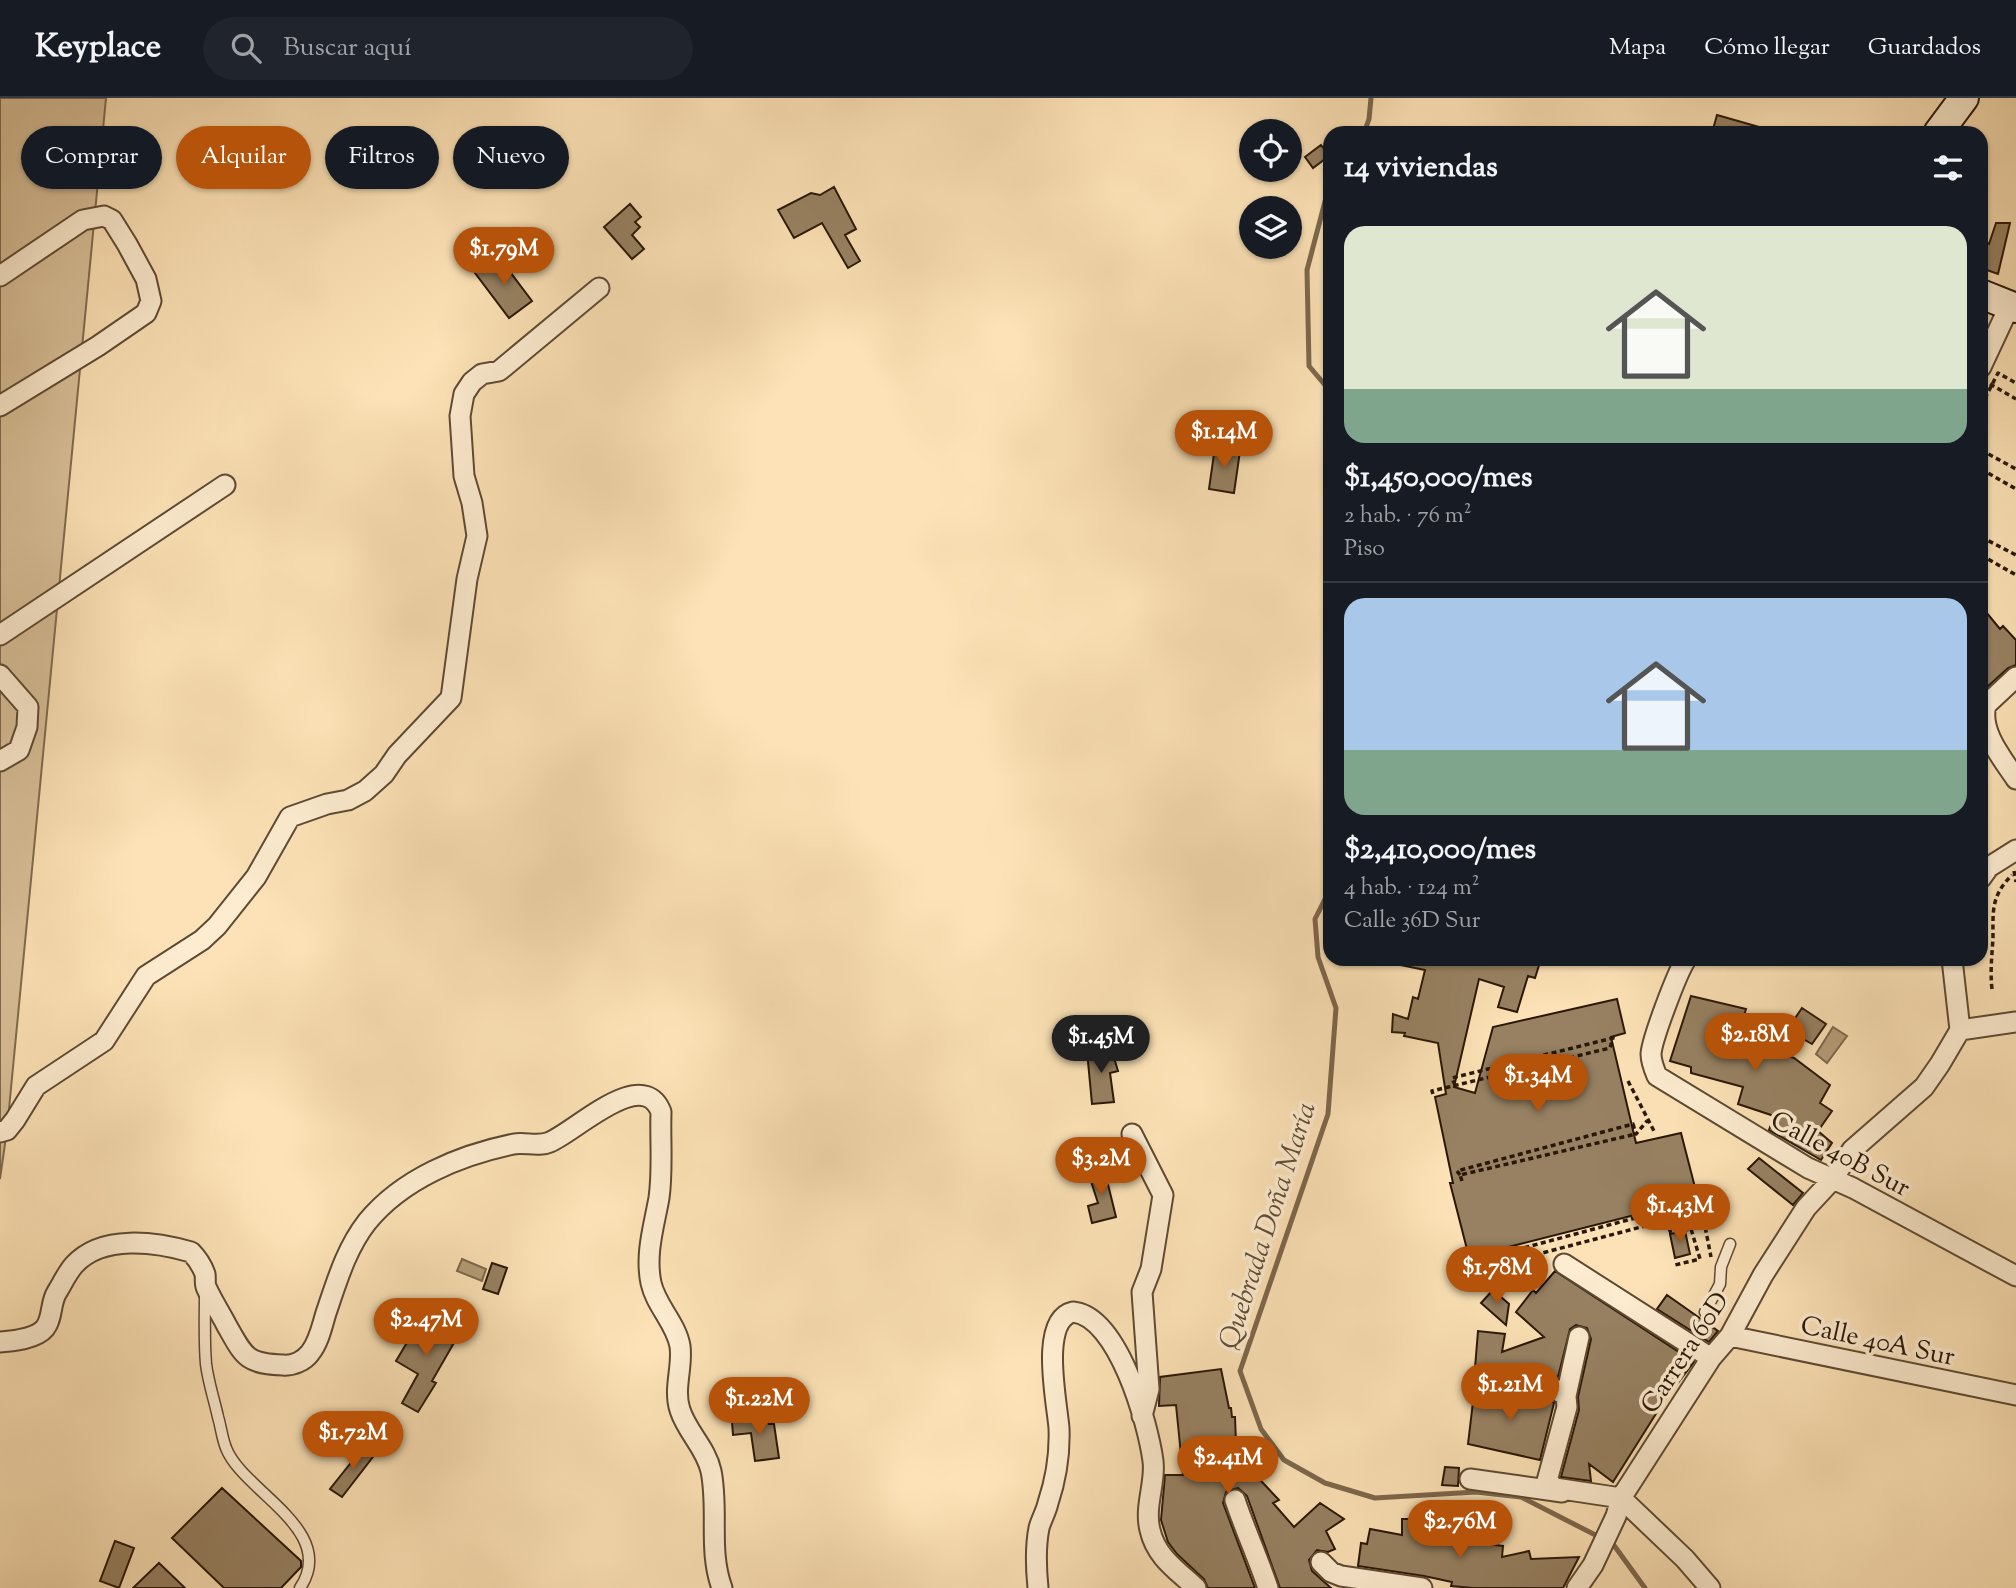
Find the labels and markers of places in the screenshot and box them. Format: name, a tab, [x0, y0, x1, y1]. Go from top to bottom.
pin: $1.79M	[447, 228, 561, 287]
pin: $1.14M	[1167, 410, 1281, 470]
pin: $2.18M	[1698, 1014, 1812, 1073]
pin: $1.45M	[1044, 1016, 1158, 1075]
pin: $1.34M	[1481, 1054, 1595, 1114]
pin: $3.2M	[1052, 1138, 1150, 1197]
pin: $1.43M	[1623, 1184, 1737, 1244]
pin: $1.78M	[1440, 1246, 1554, 1306]
pin: $2.47M	[369, 1298, 483, 1358]
pin: $1.21M	[1453, 1364, 1567, 1423]
pin: $1.22M	[702, 1378, 816, 1437]
pin: $1.72M	[296, 1412, 410, 1471]
pin: $2.41M	[1171, 1436, 1285, 1496]
pin: $2.76M	[1403, 1500, 1517, 1560]

